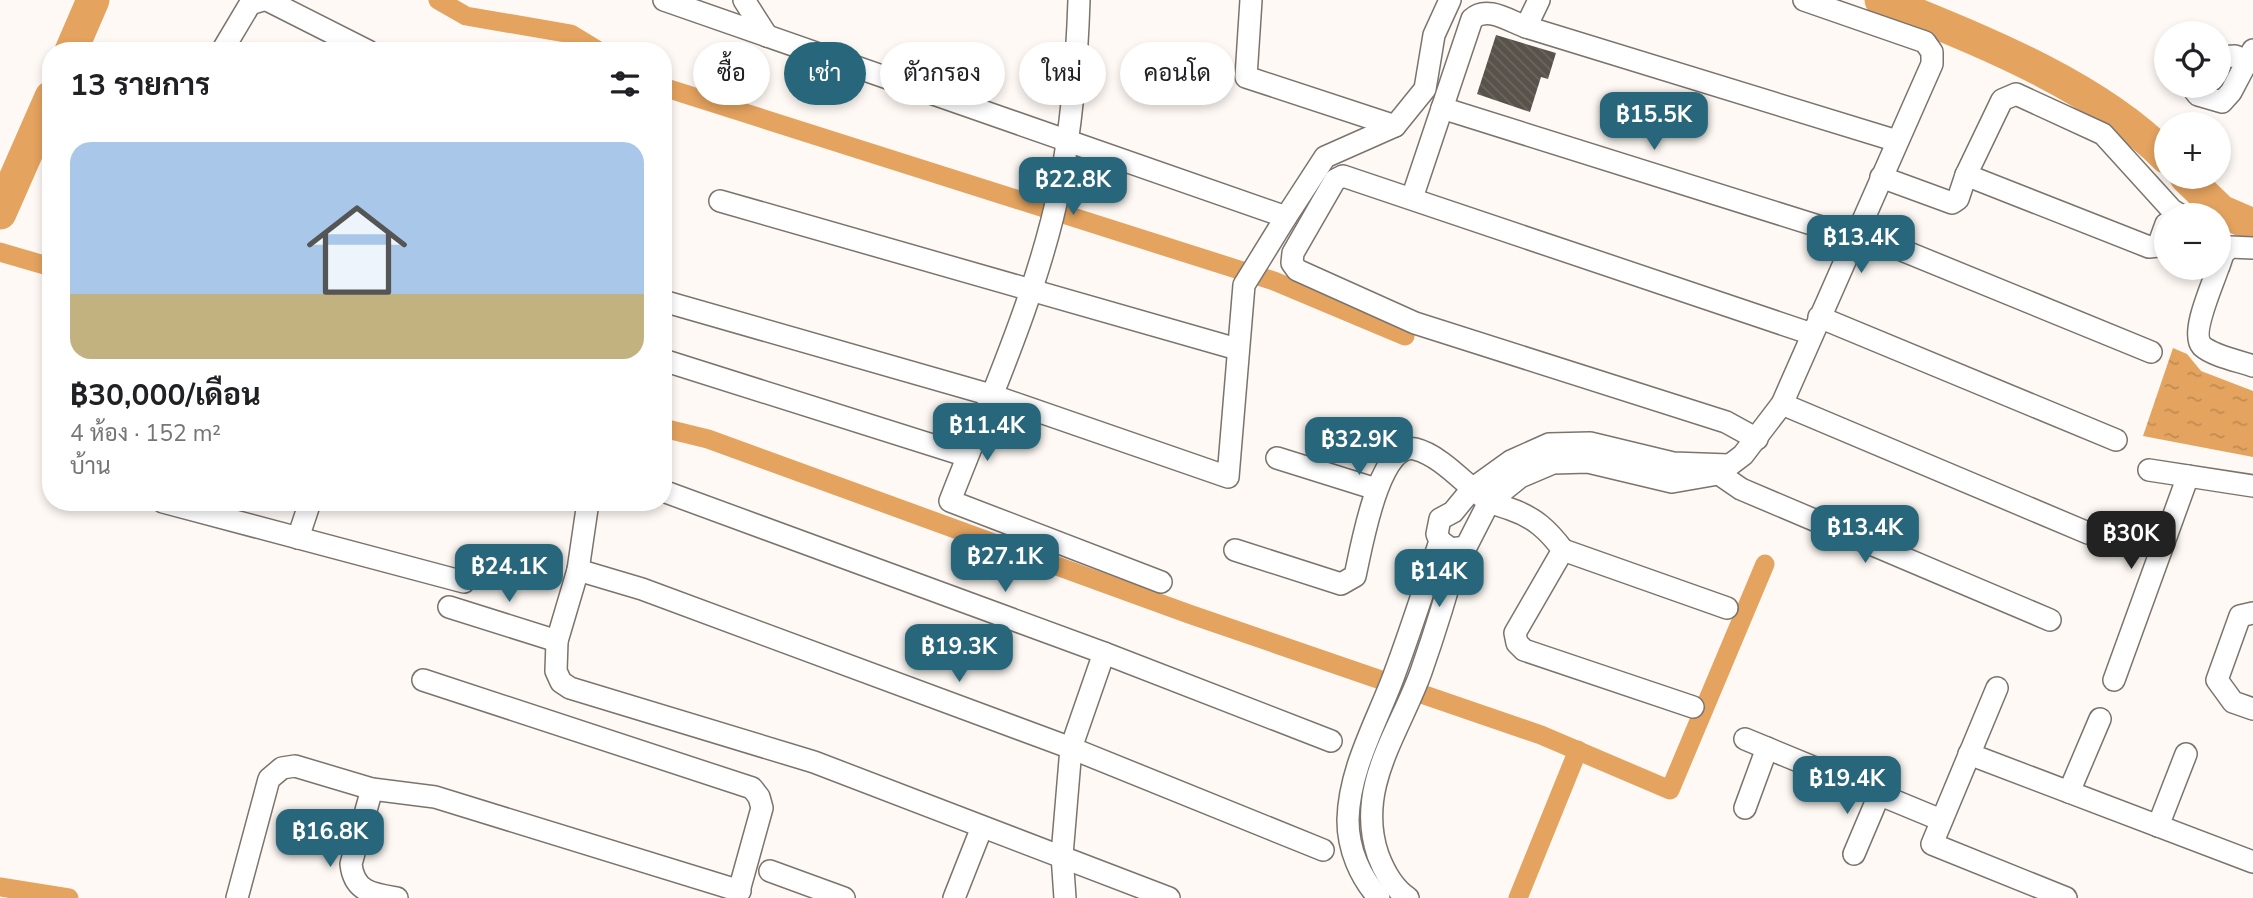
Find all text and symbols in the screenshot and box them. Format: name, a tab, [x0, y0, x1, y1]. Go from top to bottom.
map controls	[2154, 21, 2231, 280]
button: locate	[2154, 21, 2231, 98]
chip: ซื้อ	[693, 42, 770, 105]
chip: เช่า	[784, 42, 866, 105]
chip: ตัวกรอง	[880, 42, 1005, 105]
chip: ใหม่	[1019, 42, 1106, 105]
chip: คอนโด	[1120, 42, 1235, 105]
text: 13 รายการ	[70, 65, 210, 106]
icon: filters	[606, 65, 644, 103]
pin: ฿15.5K	[1597, 92, 1711, 152]
text: ฿15.5K	[1616, 99, 1692, 130]
button: +	[2154, 112, 2231, 189]
pin: ฿22.8K	[1016, 158, 1130, 217]
text: ฿22.8K	[1035, 164, 1111, 195]
icon: home	[294, 187, 420, 313]
button: −	[2154, 203, 2231, 280]
pin: ฿13.4K	[1804, 216, 1918, 275]
text: ฿13.4K	[1823, 222, 1899, 253]
text: ฿30,000/เดือน	[70, 375, 261, 416]
pin: ฿11.4K	[930, 404, 1044, 463]
text: ฿11.4K	[949, 410, 1025, 441]
text: 4 ห้อง · 152 m²	[70, 418, 221, 449]
pin: ฿32.9K	[1302, 418, 1416, 477]
text: ฿32.9K	[1321, 424, 1397, 455]
text: บ้าน	[70, 451, 111, 482]
pin: ฿13.4K	[1808, 505, 1922, 565]
text: ฿13.4K	[1827, 512, 1903, 543]
pin: ฿30K	[2090, 512, 2172, 571]
text: ฿30K	[2103, 518, 2159, 549]
pin: ฿27.1K	[948, 534, 1062, 594]
text: ฿27.1K	[967, 541, 1043, 572]
pin: ฿24.1K	[452, 544, 566, 604]
pin: ฿14K	[1398, 550, 1480, 609]
text: ฿24.1K	[471, 551, 547, 582]
text: ฿14K	[1411, 556, 1467, 587]
pin: ฿19.3K	[902, 624, 1016, 684]
text: ฿19.3K	[921, 631, 997, 662]
pin: ฿19.4K	[1790, 756, 1904, 816]
text: ฿19.4K	[1809, 763, 1885, 794]
pin: ฿16.8K	[273, 810, 387, 869]
text: ฿16.8K	[292, 816, 368, 847]

